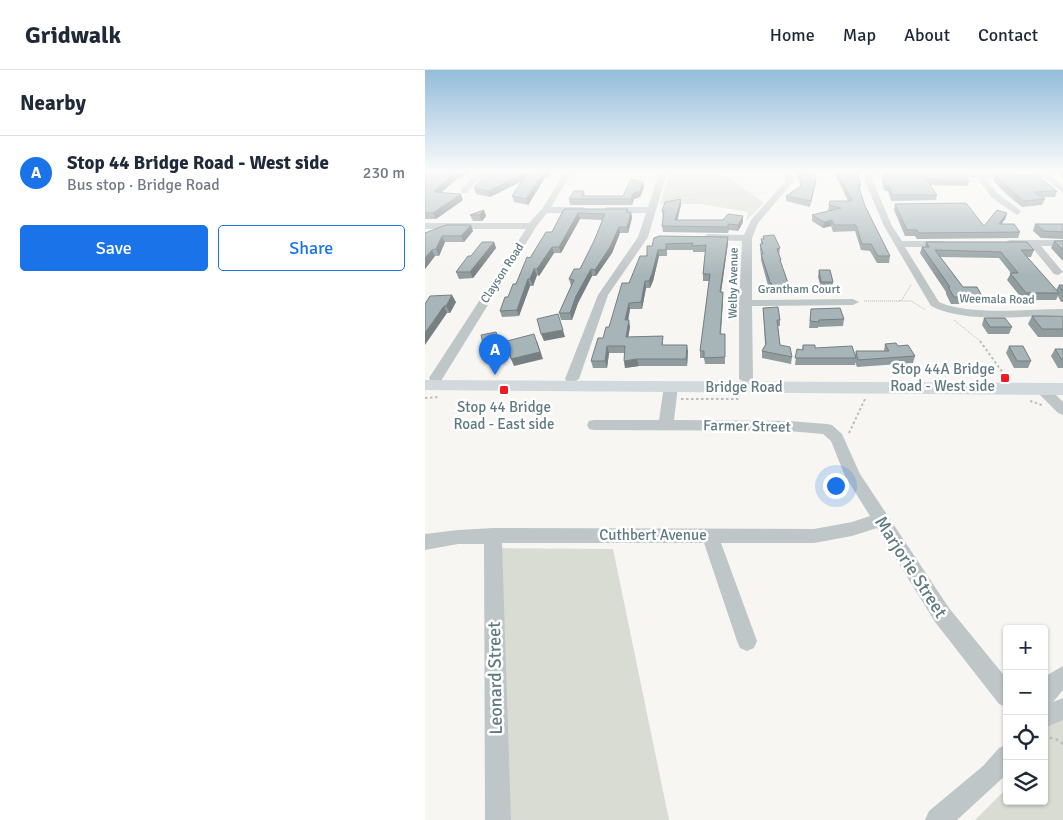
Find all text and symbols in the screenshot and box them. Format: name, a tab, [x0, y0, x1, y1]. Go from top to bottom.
text: Gridwalk	[25, 20, 121, 50]
text: Home	[770, 24, 815, 46]
text: Map	[843, 24, 876, 46]
text: About	[904, 24, 950, 46]
text: Contact	[978, 24, 1038, 46]
text: Nearby	[20, 90, 86, 116]
text: Stop 44 Bridge Road - West side	[67, 151, 329, 175]
text: A	[31, 163, 41, 183]
text: 230 m	[363, 163, 405, 183]
text: Bus stop · Bridge Road	[67, 175, 220, 195]
button: Save	[20, 225, 208, 271]
button: Share	[218, 225, 405, 271]
street label: Clayson Road	[477, 240, 527, 306]
street label: Welby Avenue	[725, 247, 742, 319]
street label: Grantham Court	[758, 282, 840, 297]
street label: Weemala Road	[959, 291, 1035, 308]
pin: A	[479, 334, 511, 375]
place label: Stop 44A Bridge Road - West side	[890, 360, 995, 395]
marker: Stop 44A Bridge Road - West side	[999, 372, 1011, 384]
street label: Bridge Road	[705, 378, 783, 396]
marker: Stop 44 Bridge Road - East side	[498, 384, 510, 396]
place label: Stop 44 Bridge Road - East side	[453, 398, 555, 433]
street label: Farmer Street	[703, 416, 791, 436]
your location	[823, 473, 849, 499]
street label: Marjorie Street	[870, 512, 952, 622]
street label: Cuthbert Avenue	[599, 526, 707, 544]
street label: Leonard Street	[483, 621, 507, 735]
map controls	[1003, 625, 1048, 805]
button: +	[1003, 625, 1048, 670]
button: −	[1003, 670, 1048, 715]
button: locate	[1003, 715, 1048, 760]
button: layers	[1003, 760, 1048, 805]

